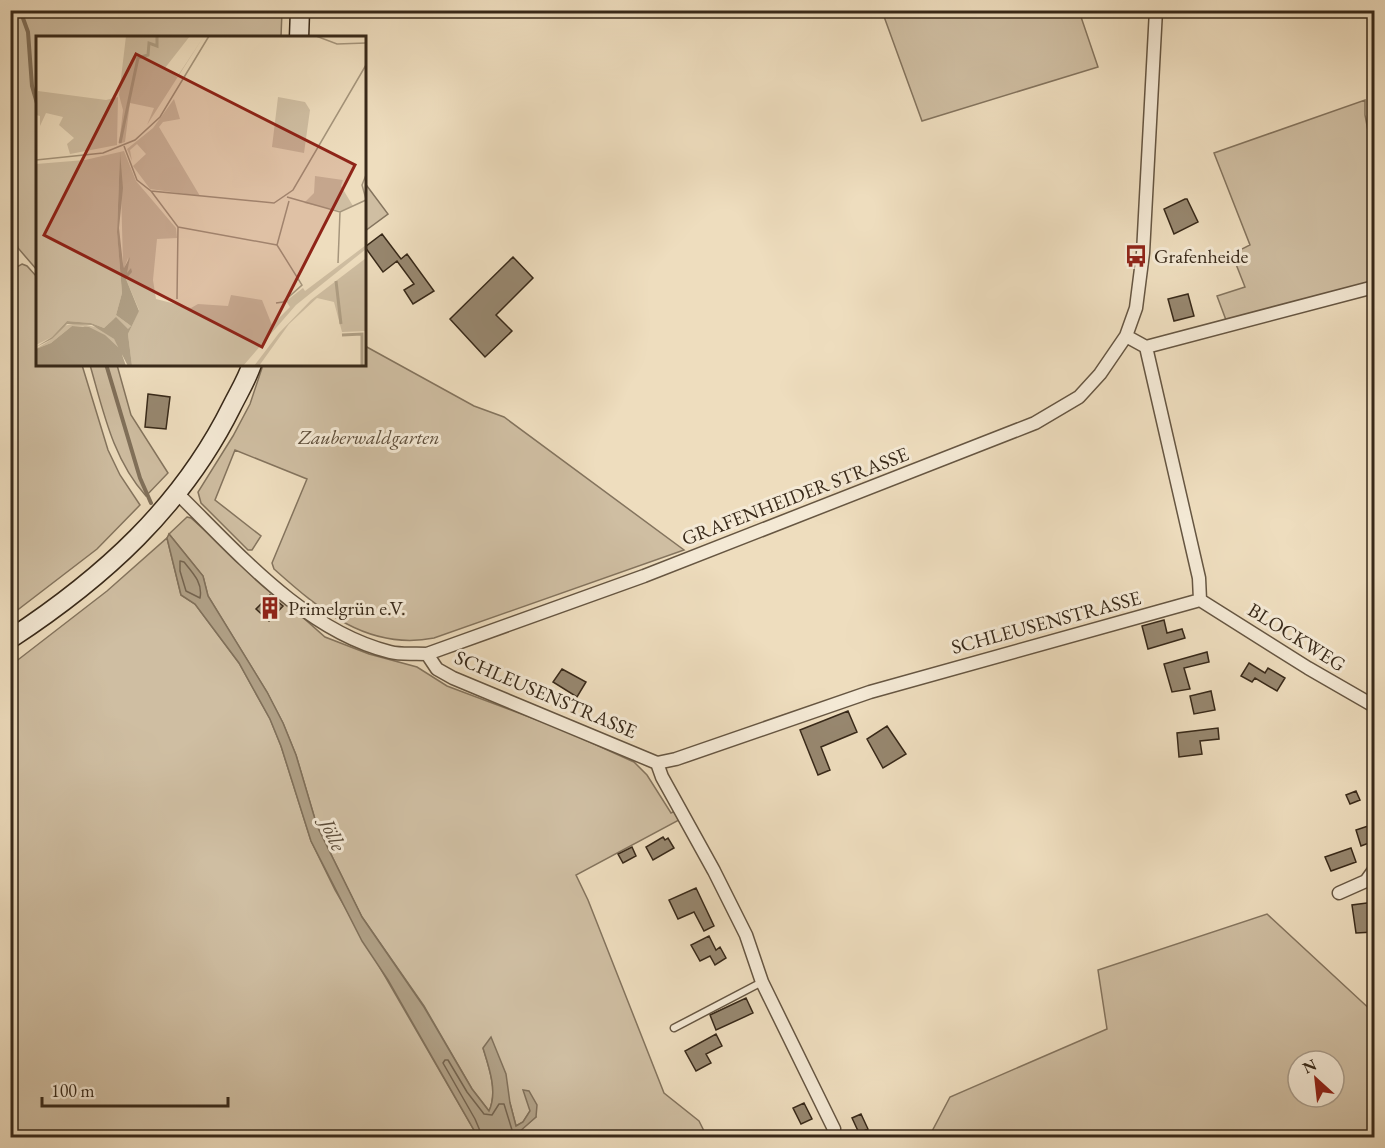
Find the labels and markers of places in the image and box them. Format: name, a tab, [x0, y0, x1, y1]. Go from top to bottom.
bus stop icon: Grafenheide	[1123, 243, 1149, 269]
place label: Grafenheide	[1154, 243, 1249, 269]
building icon: Primelgrün e.V.	[257, 595, 283, 621]
place label: Primelgrün e.V.	[288, 595, 406, 621]

